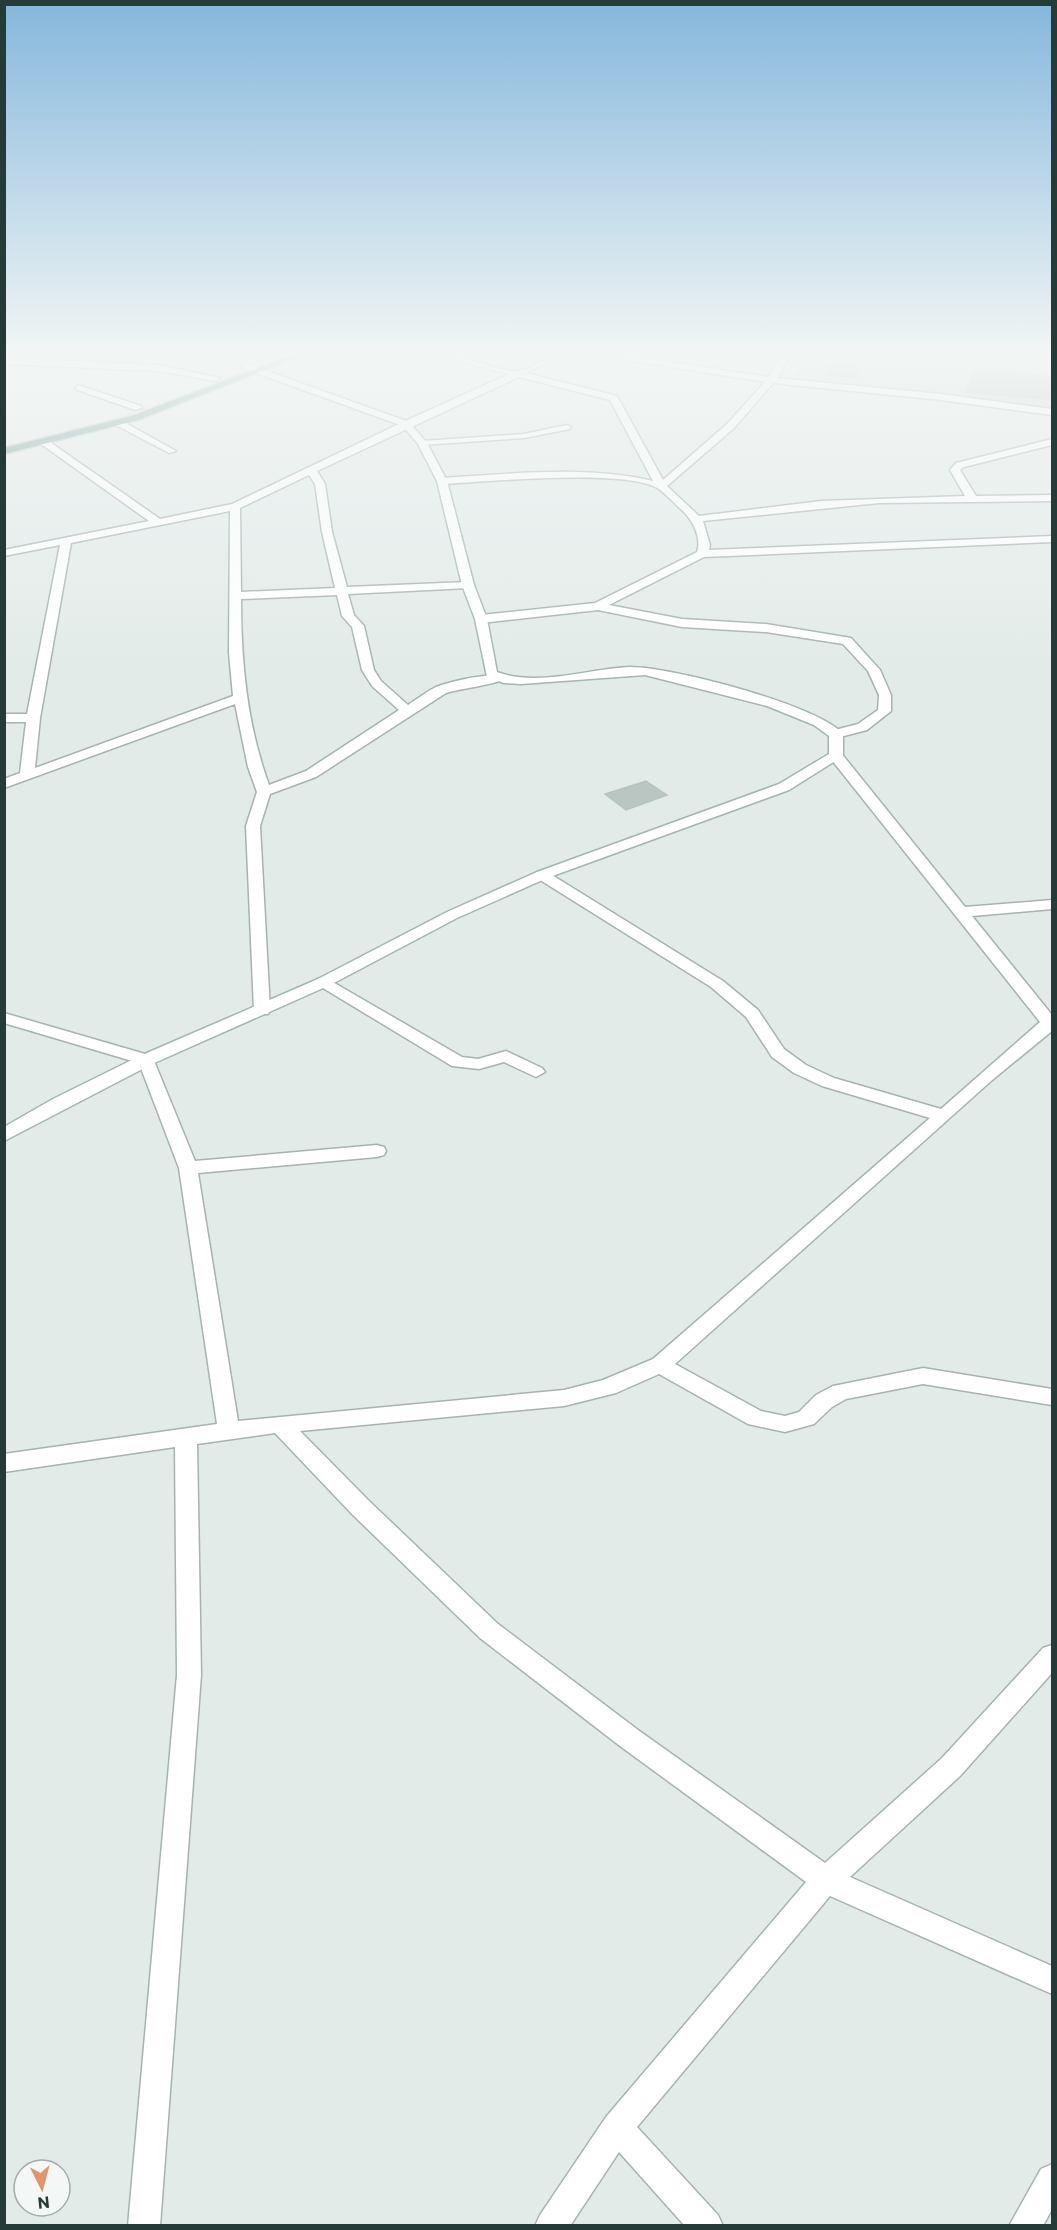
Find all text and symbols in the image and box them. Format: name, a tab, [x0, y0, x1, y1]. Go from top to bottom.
north arrow	[12, 2158, 72, 2218]
text: N	[37, 2193, 51, 2213]

